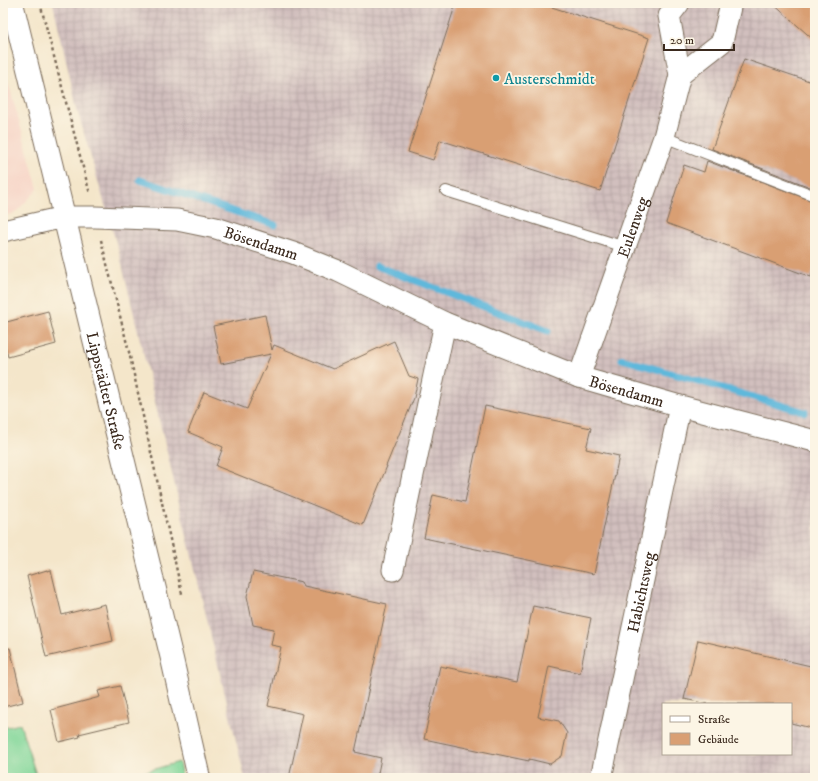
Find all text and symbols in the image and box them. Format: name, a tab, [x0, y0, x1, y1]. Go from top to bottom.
scale bar	[664, 26, 734, 52]
text: 20 m	[670, 33, 694, 48]
place label: Austerschmidt	[504, 69, 595, 89]
marker: Austerschmidt	[491, 73, 501, 83]
street label: Eulenweg	[613, 194, 653, 261]
street label: Bösendamm	[221, 222, 301, 265]
street label: Lippstädter Straße	[82, 330, 130, 452]
street label: Bösendamm	[587, 371, 666, 412]
street label: Habichtsweg	[623, 550, 660, 635]
legend	[662, 703, 792, 755]
text: Straße	[698, 712, 730, 727]
text: Gebäude	[698, 732, 739, 747]

